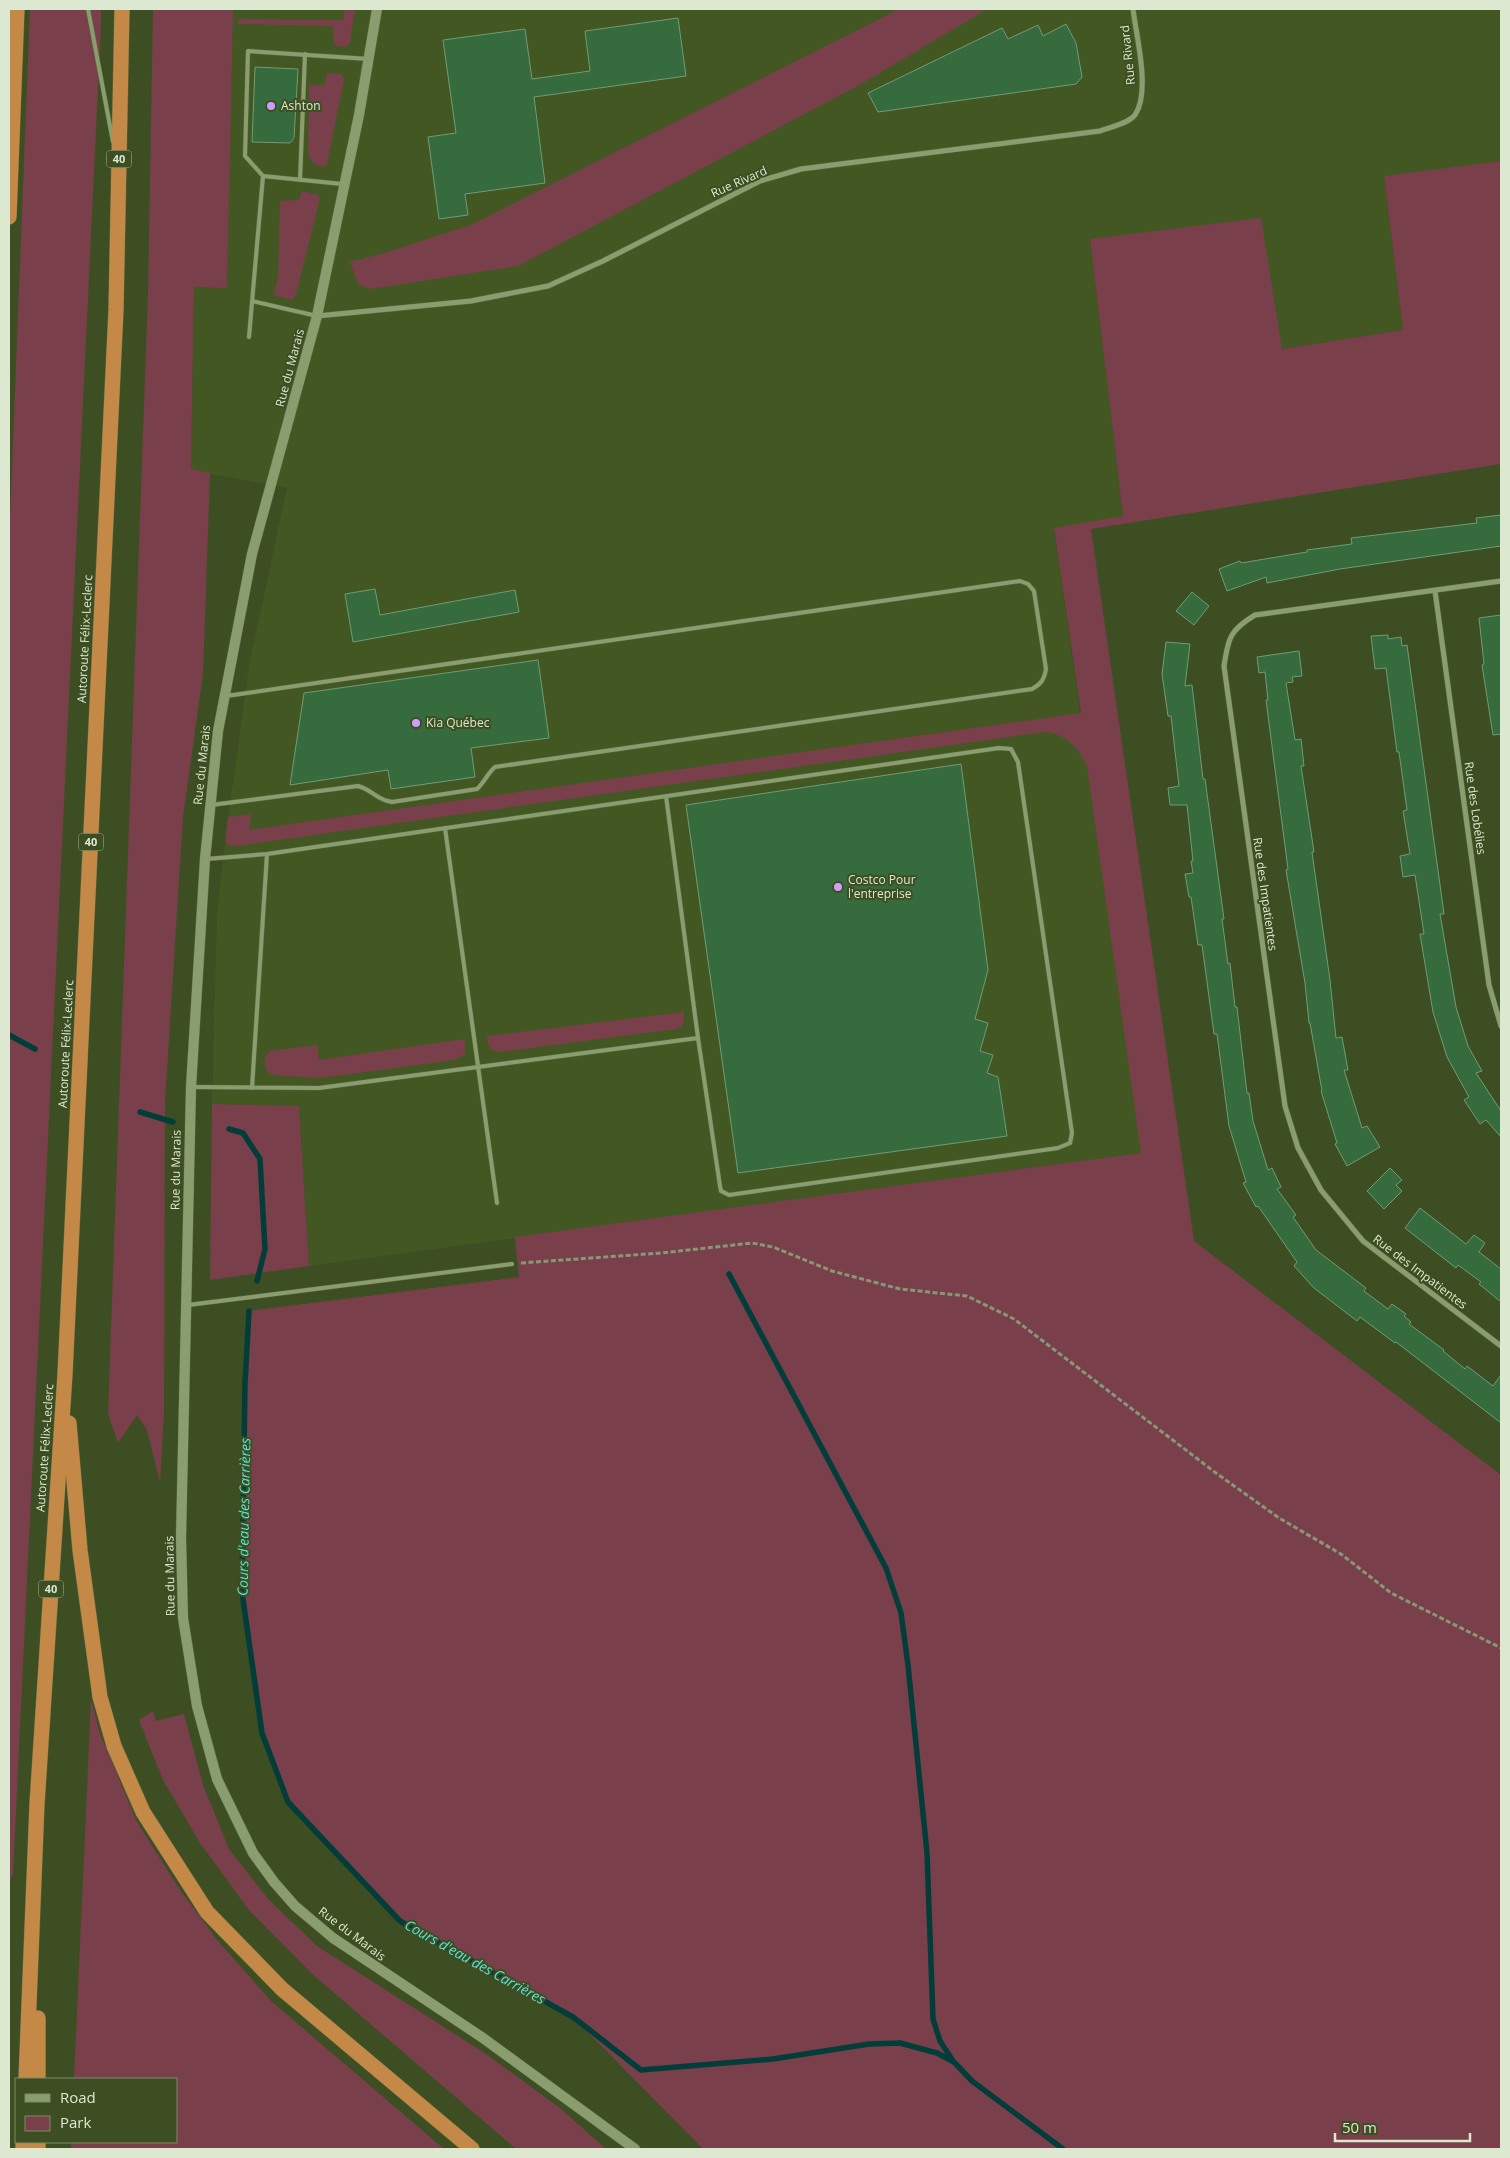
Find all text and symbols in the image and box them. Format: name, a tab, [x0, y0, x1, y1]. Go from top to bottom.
street label: Rue Rivard	[1116, 24, 1139, 86]
place label: Ashton	[281, 97, 321, 114]
marker: Ashton	[265, 100, 277, 112]
road number: 40	[106, 150, 132, 168]
street label: Rue Rivard	[708, 162, 770, 202]
street label: Rue du Marais	[271, 327, 308, 409]
street label: Autoroute Félix-Leclerc	[73, 574, 96, 704]
place label: Kia Québec	[426, 714, 490, 731]
marker: Kia Québec	[410, 717, 422, 729]
street label: Rue du Marais	[189, 724, 214, 806]
street label: Rue des Lobélies	[1461, 760, 1490, 856]
road number: 40	[78, 834, 104, 850]
street label: Rue des Impatientes	[1249, 836, 1282, 952]
place label: Costco Pour l'entreprise	[848, 871, 916, 902]
marker: Costco Pour l'entreprise	[832, 881, 844, 893]
street label: Autoroute Félix-Leclerc	[54, 979, 77, 1109]
street label: Rue du Marais	[166, 1129, 185, 1210]
street label: Rue des Impatientes	[1370, 1230, 1471, 1313]
street label: Autoroute Félix-Leclerc	[32, 1383, 57, 1513]
water label: Cours d'eau des Carrières	[233, 1438, 254, 1596]
street label: Rue du Marais	[160, 1535, 179, 1616]
road number: 40	[38, 1580, 64, 1598]
street label: Rue du Marais	[315, 1903, 390, 1965]
water label: Cours d'eau des Carrières	[402, 1915, 549, 2008]
legend	[15, 2078, 178, 2143]
text: Road	[60, 2087, 96, 2107]
scale bar	[1335, 2110, 1470, 2142]
text: Park	[60, 2112, 91, 2132]
text: 50 m	[1342, 2117, 1377, 2137]

